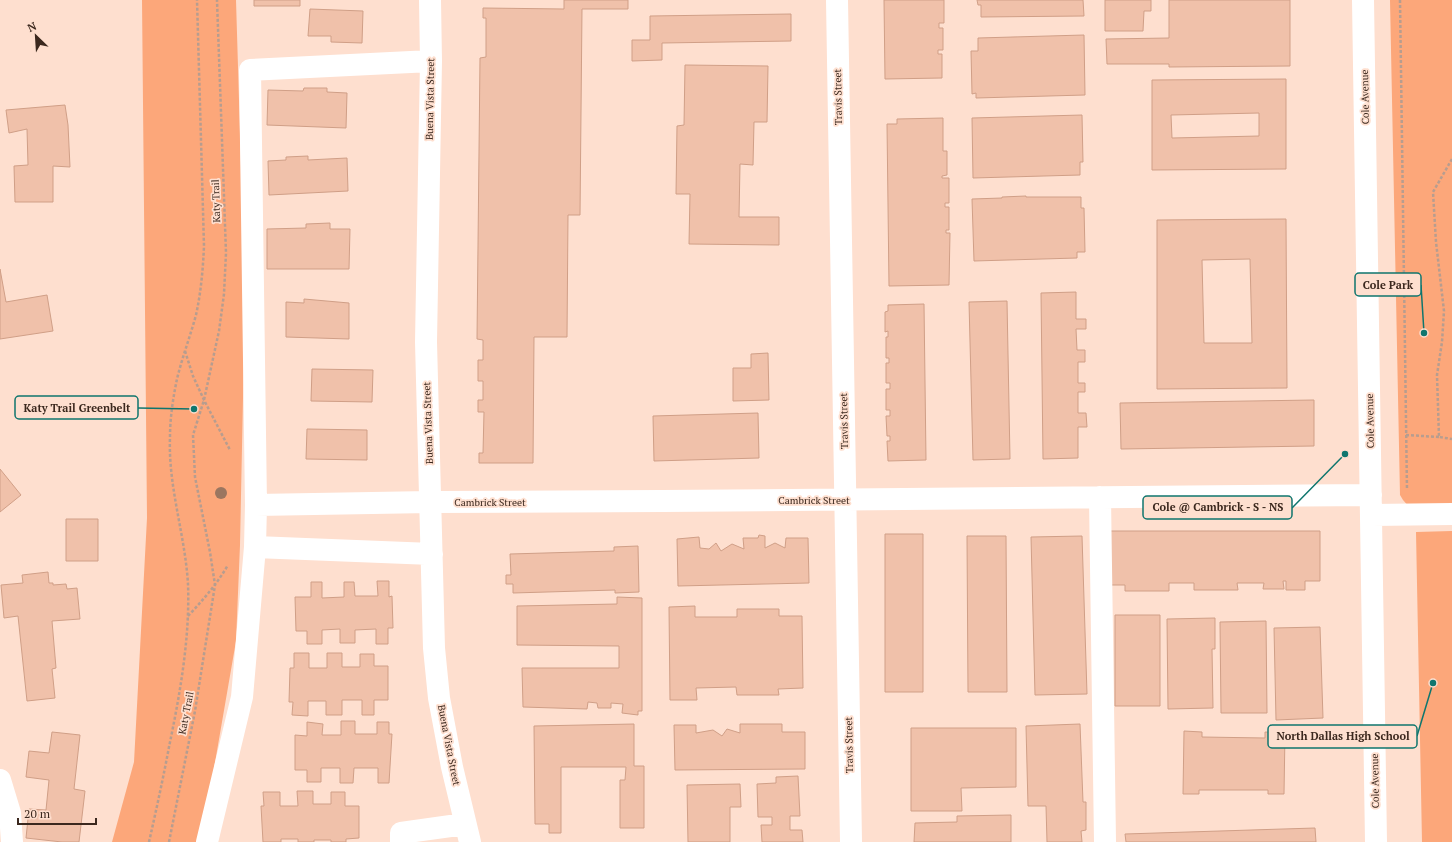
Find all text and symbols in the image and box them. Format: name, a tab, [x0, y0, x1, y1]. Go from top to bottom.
north arrow	[16, 16, 56, 56]
text: N	[25, 19, 39, 35]
street label: Buena Vista Street	[423, 58, 437, 140]
street label: Travis Street	[831, 68, 845, 125]
street label: Cole Avenue	[1358, 70, 1372, 124]
street label: Katy Trail	[209, 179, 223, 223]
callout: Cole Park	[1355, 273, 1421, 296]
text: Cole Park	[1363, 278, 1414, 292]
street label: Buena Vista Street	[420, 381, 436, 464]
street label: Travis Street	[837, 392, 851, 449]
street label: Cole Avenue	[1363, 394, 1377, 448]
callout: Katy Trail Greenbelt	[15, 396, 138, 419]
text: Katy Trail Greenbelt	[23, 401, 131, 415]
street label: Cambrick Street	[778, 494, 850, 507]
street label: Cambrick Street	[454, 496, 526, 509]
callout: Cole @ Cambrick - S - NS	[1143, 496, 1292, 519]
text: Cole @ Cambrick - S - NS	[1153, 500, 1283, 514]
street label: Katy Trail	[175, 690, 197, 736]
street label: Buena Vista Street	[435, 703, 463, 787]
street label: Travis Street	[842, 716, 856, 773]
callout: North Dallas High School	[1268, 725, 1417, 748]
text: North Dallas High School	[1276, 729, 1410, 743]
street label: Cole Avenue	[1368, 754, 1382, 808]
scale bar	[18, 800, 96, 826]
text: 20 m	[24, 806, 51, 821]

